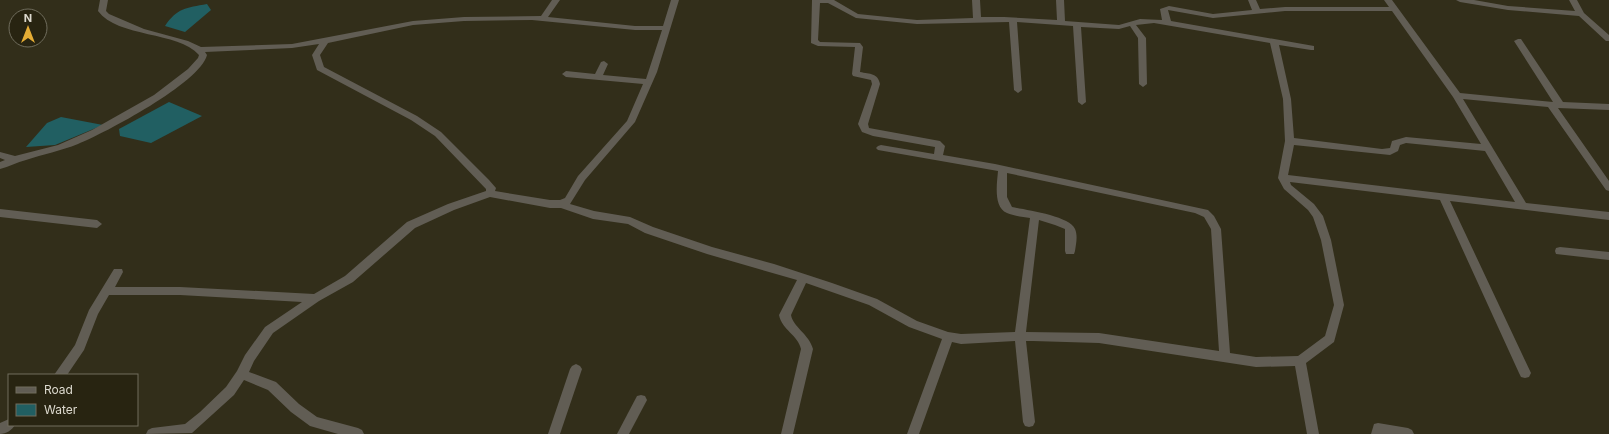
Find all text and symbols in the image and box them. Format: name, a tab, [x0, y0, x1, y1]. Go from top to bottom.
north arrow	[8, 8, 48, 48]
text: N	[24, 11, 32, 25]
legend	[8, 374, 138, 426]
text: Road	[44, 382, 73, 397]
text: Water	[44, 402, 78, 417]

